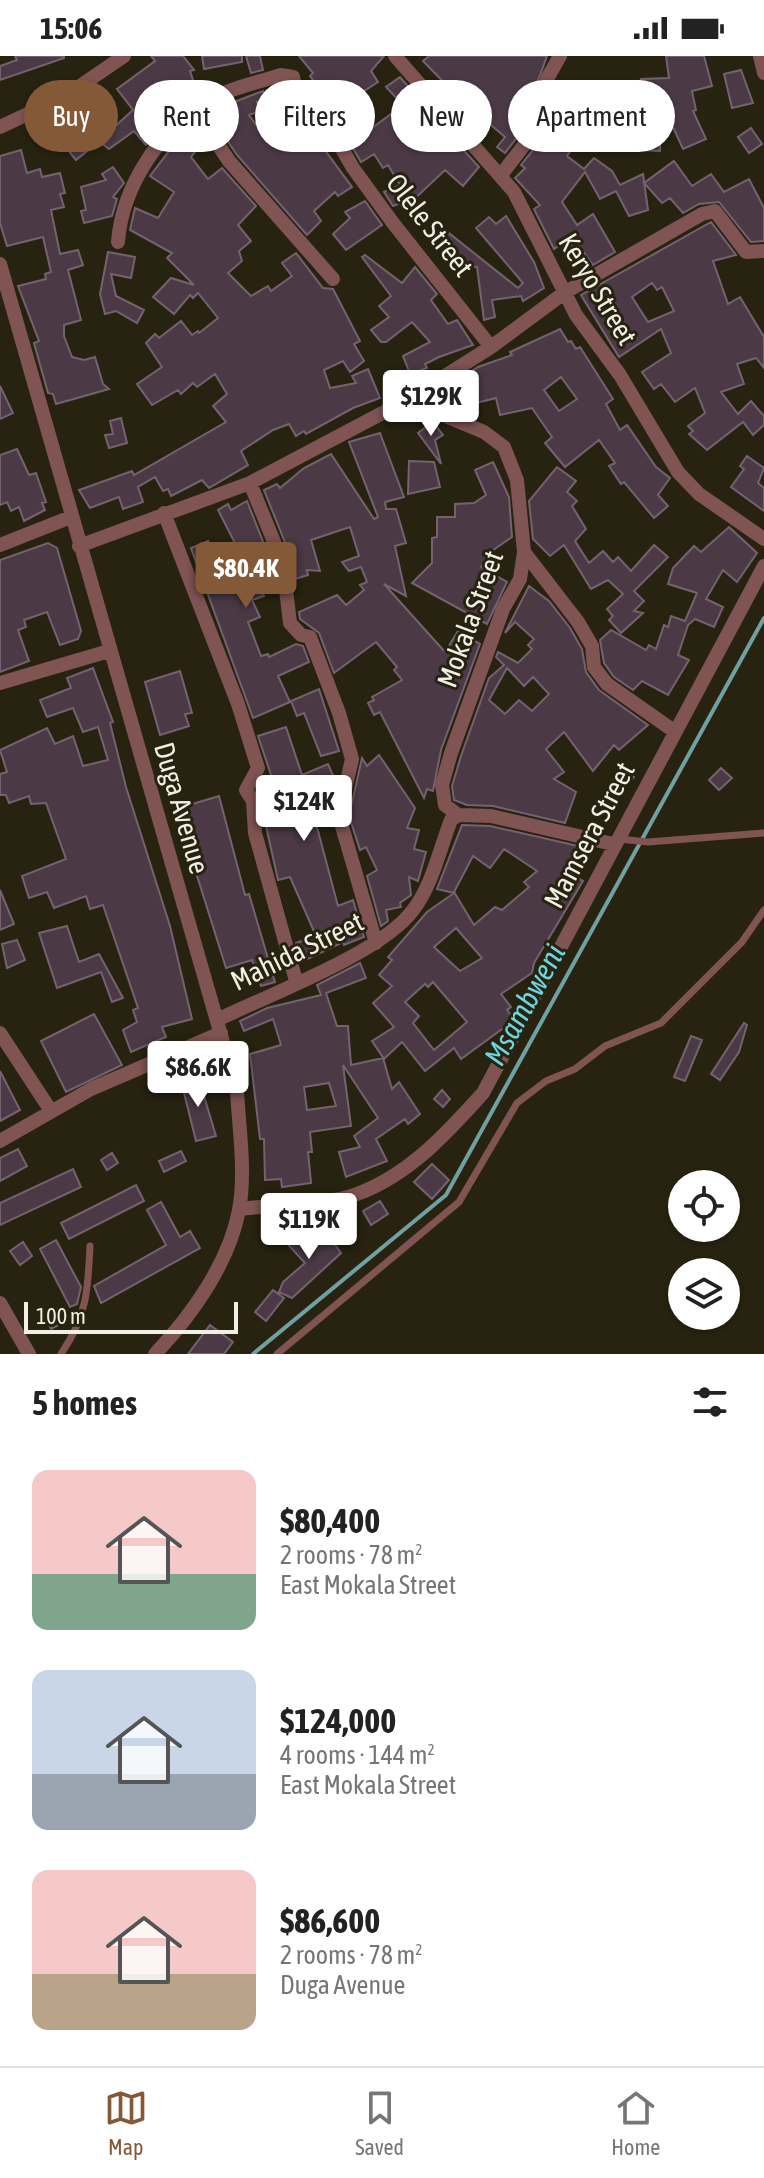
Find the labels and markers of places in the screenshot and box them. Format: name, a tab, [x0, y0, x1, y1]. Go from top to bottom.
pin: $129K	[375, 370, 487, 438]
pin: $80.4K	[181, 542, 311, 610]
pin: $124K	[248, 775, 360, 843]
pin: $86.6K	[133, 1041, 263, 1109]
pin: $119K	[253, 1193, 365, 1261]

